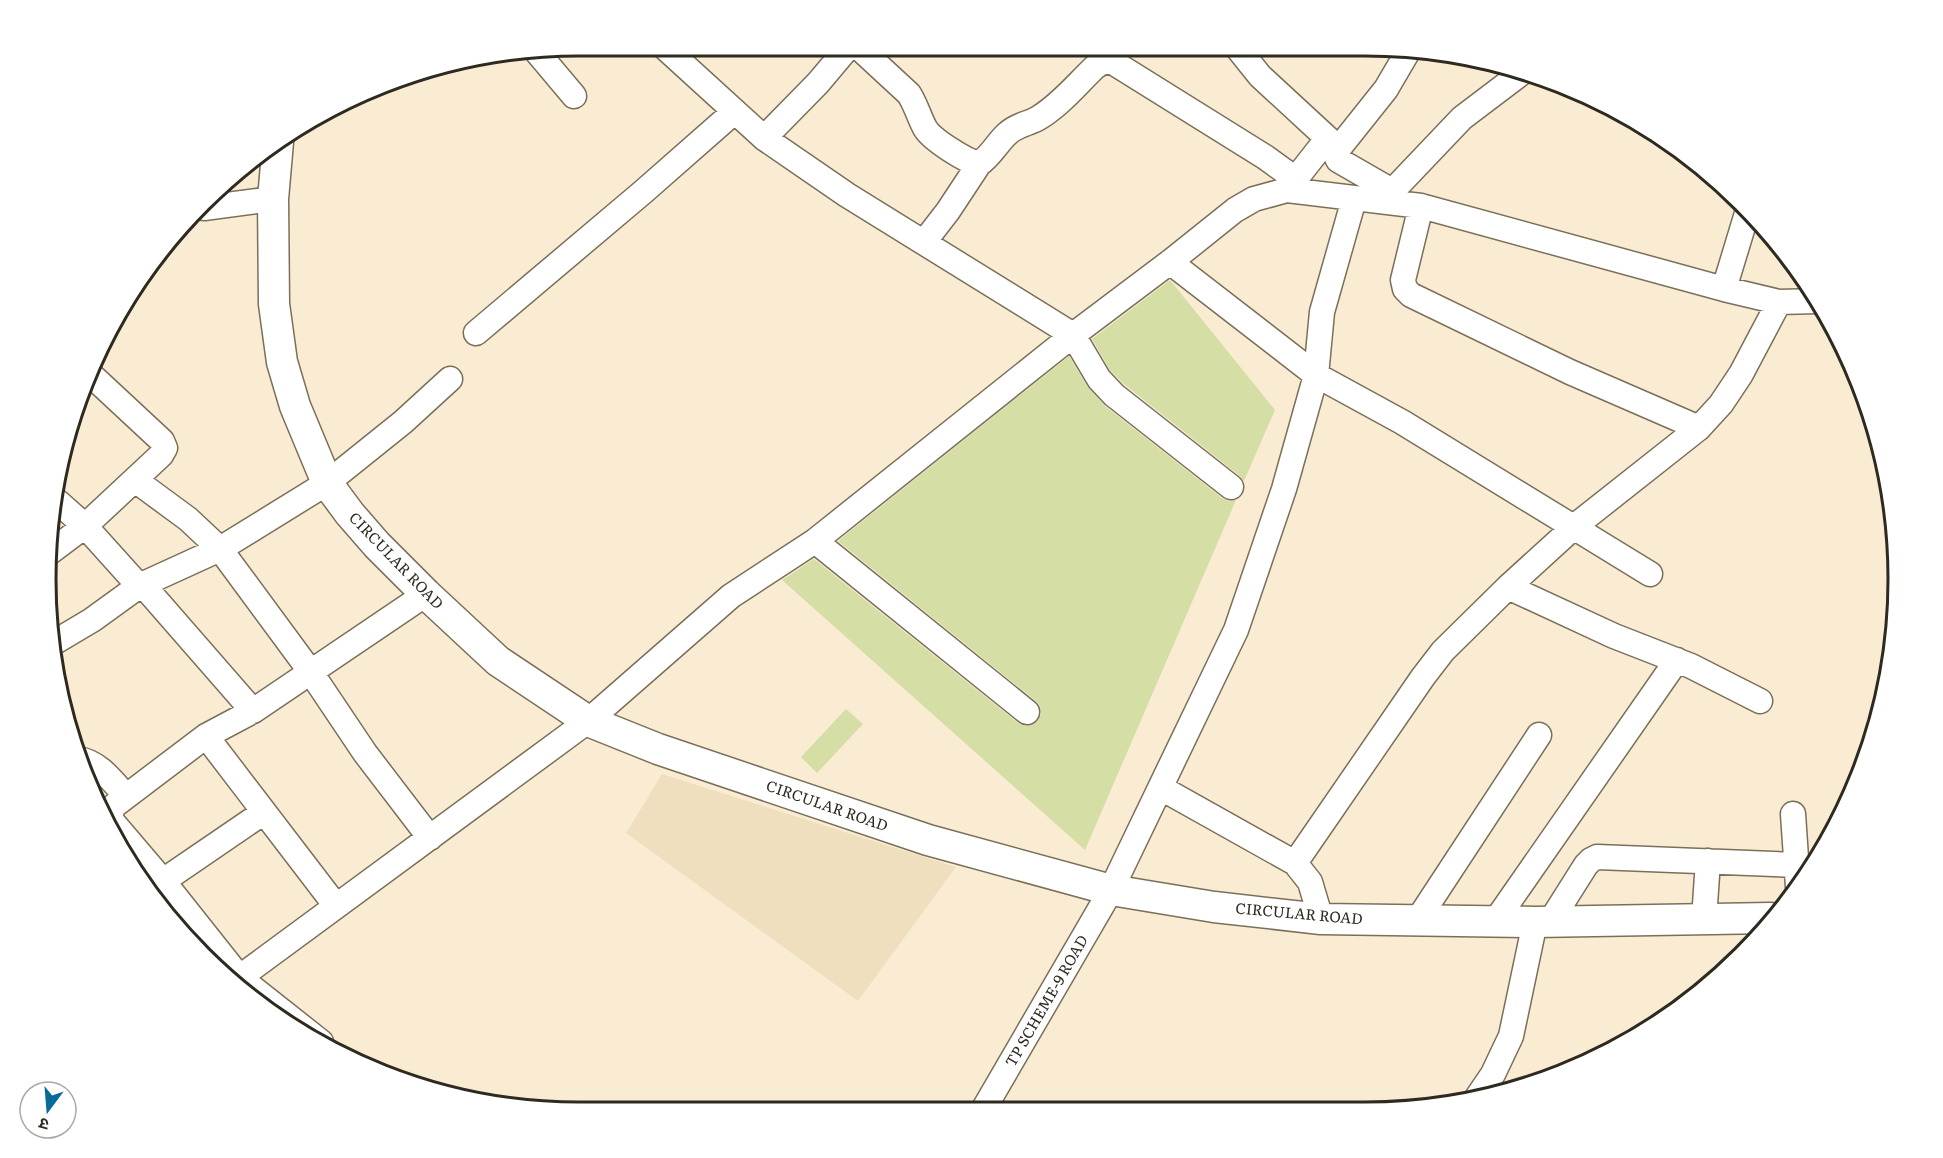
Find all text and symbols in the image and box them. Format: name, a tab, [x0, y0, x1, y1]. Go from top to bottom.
street label: CIRCULAR ROAD	[345, 506, 450, 614]
street label: CIRCULAR ROAD	[763, 773, 892, 836]
street label: CIRCULAR ROAD	[1235, 895, 1364, 930]
street label: TP SCHEME-9 ROAD	[999, 930, 1093, 1070]
north arrow	[18, 1080, 78, 1140]
text: उ	[35, 1112, 51, 1138]

